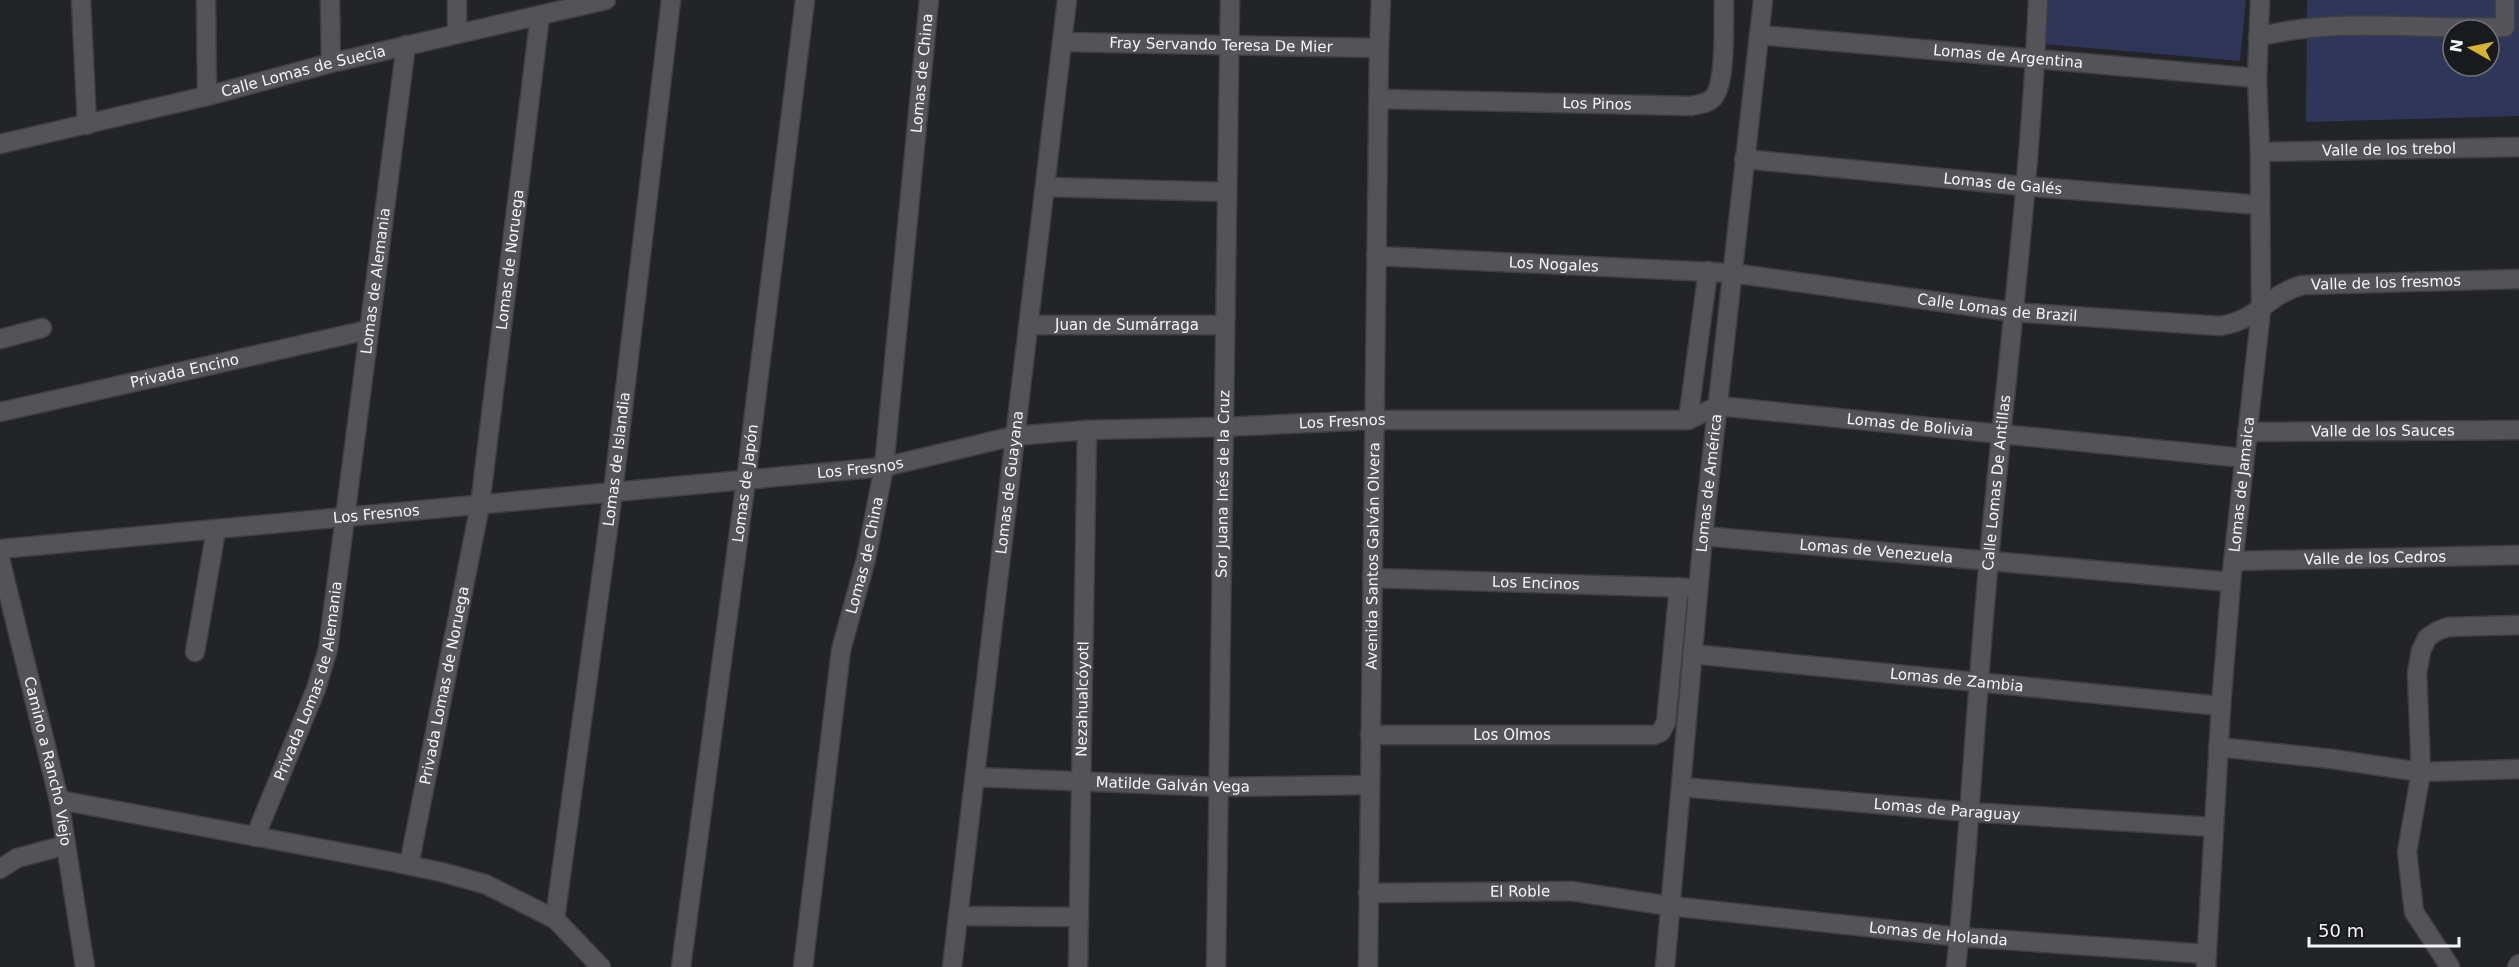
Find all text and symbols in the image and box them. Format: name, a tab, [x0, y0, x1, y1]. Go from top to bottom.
street label: Lomas de China	[907, 13, 937, 134]
north arrow	[2441, 18, 2501, 78]
street label: Fray Servando Teresa De Mier	[1109, 34, 1334, 56]
text: N	[2446, 38, 2467, 54]
street label: Lomas de Argentina	[1932, 41, 2084, 72]
street label: Calle Lomas de Suecia	[219, 42, 387, 101]
street label: Los Pinos	[1562, 94, 1632, 114]
street label: Valle de los trebol	[2322, 139, 2456, 160]
street label: Lomas de Galés	[1943, 169, 2063, 198]
street label: Lomas de Noruega	[493, 189, 528, 331]
street label: Lomas de Alemania	[357, 207, 394, 355]
street label: Los Nogales	[1508, 253, 1599, 276]
street label: Valle de los fresmos	[2311, 272, 2461, 294]
street label: Calle Lomas de Brazil	[1916, 290, 2078, 325]
street label: Juan de Sumárraga	[1054, 316, 1199, 334]
street label: Privada Encino	[128, 350, 241, 392]
street label: Sor Juana Inés de la Cruz	[1213, 390, 1233, 578]
street label: Lomas de Islandia	[599, 391, 634, 527]
street label: Calle Lomas De Antillas	[1979, 394, 2014, 571]
street label: Lomas de Guayana	[992, 410, 1027, 555]
street label: Lomas de Bolivia	[1846, 410, 1974, 440]
street label: Los Fresnos	[1298, 411, 1386, 432]
street label: Lomas de América	[1693, 413, 1726, 553]
street label: Lomas de Jamaica	[2225, 416, 2258, 553]
street label: Valle de los Sauces	[2311, 421, 2455, 441]
street label: Lomas de Japón	[729, 423, 762, 544]
street label: Avenida Santos Galván Olvera	[1363, 442, 1383, 670]
street label: Los Fresnos	[816, 454, 905, 482]
street label: Lomas de China	[842, 495, 887, 616]
street label: Los Fresnos	[332, 501, 421, 527]
street label: Lomas de Venezuela	[1799, 535, 1954, 567]
street label: Valle de los Cedros	[2304, 548, 2446, 569]
street label: Los Encinos	[1492, 573, 1580, 594]
street label: Privada Lomas de Alemania	[270, 580, 346, 783]
street label: Privada Lomas de Noruega	[416, 585, 473, 786]
street label: Nezahualcóyotl	[1073, 641, 1092, 757]
street label: Lomas de Zambia	[1889, 664, 2024, 696]
street label: Camino a Rancho Viejo	[20, 675, 75, 847]
street label: Los Olmos	[1473, 726, 1551, 744]
street label: Matilde Galván Vega	[1095, 773, 1250, 796]
street label: Lomas de Paraguay	[1873, 795, 2021, 824]
street label: El Roble	[1490, 882, 1550, 901]
scale bar	[2309, 910, 2459, 948]
street label: Lomas de Holanda	[1868, 918, 2008, 949]
text: 50 m	[2318, 920, 2364, 941]

